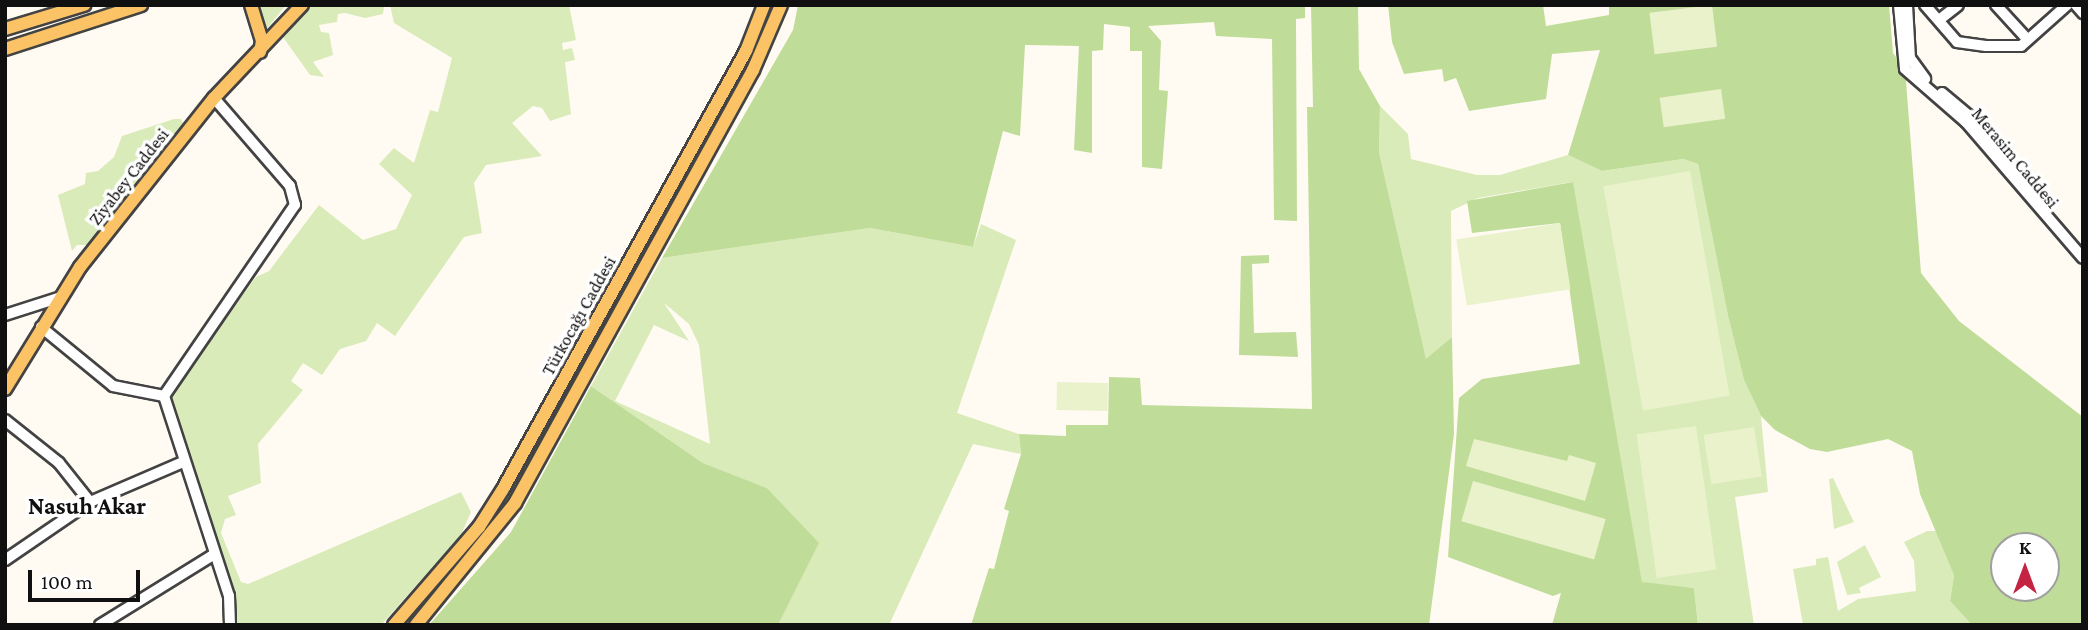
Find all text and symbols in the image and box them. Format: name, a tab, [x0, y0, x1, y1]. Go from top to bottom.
street label: Merasim Caddesi	[1967, 103, 2063, 213]
street label: Ziyabey Caddesi	[85, 124, 173, 230]
street label: Türkocağı Caddesi	[537, 253, 621, 379]
district label: Nasuh Akar	[28, 492, 146, 520]
north arrow	[1990, 532, 2060, 602]
text: K	[2019, 537, 2031, 558]
scale bar	[32, 556, 144, 600]
text: 100 m	[41, 570, 93, 594]

